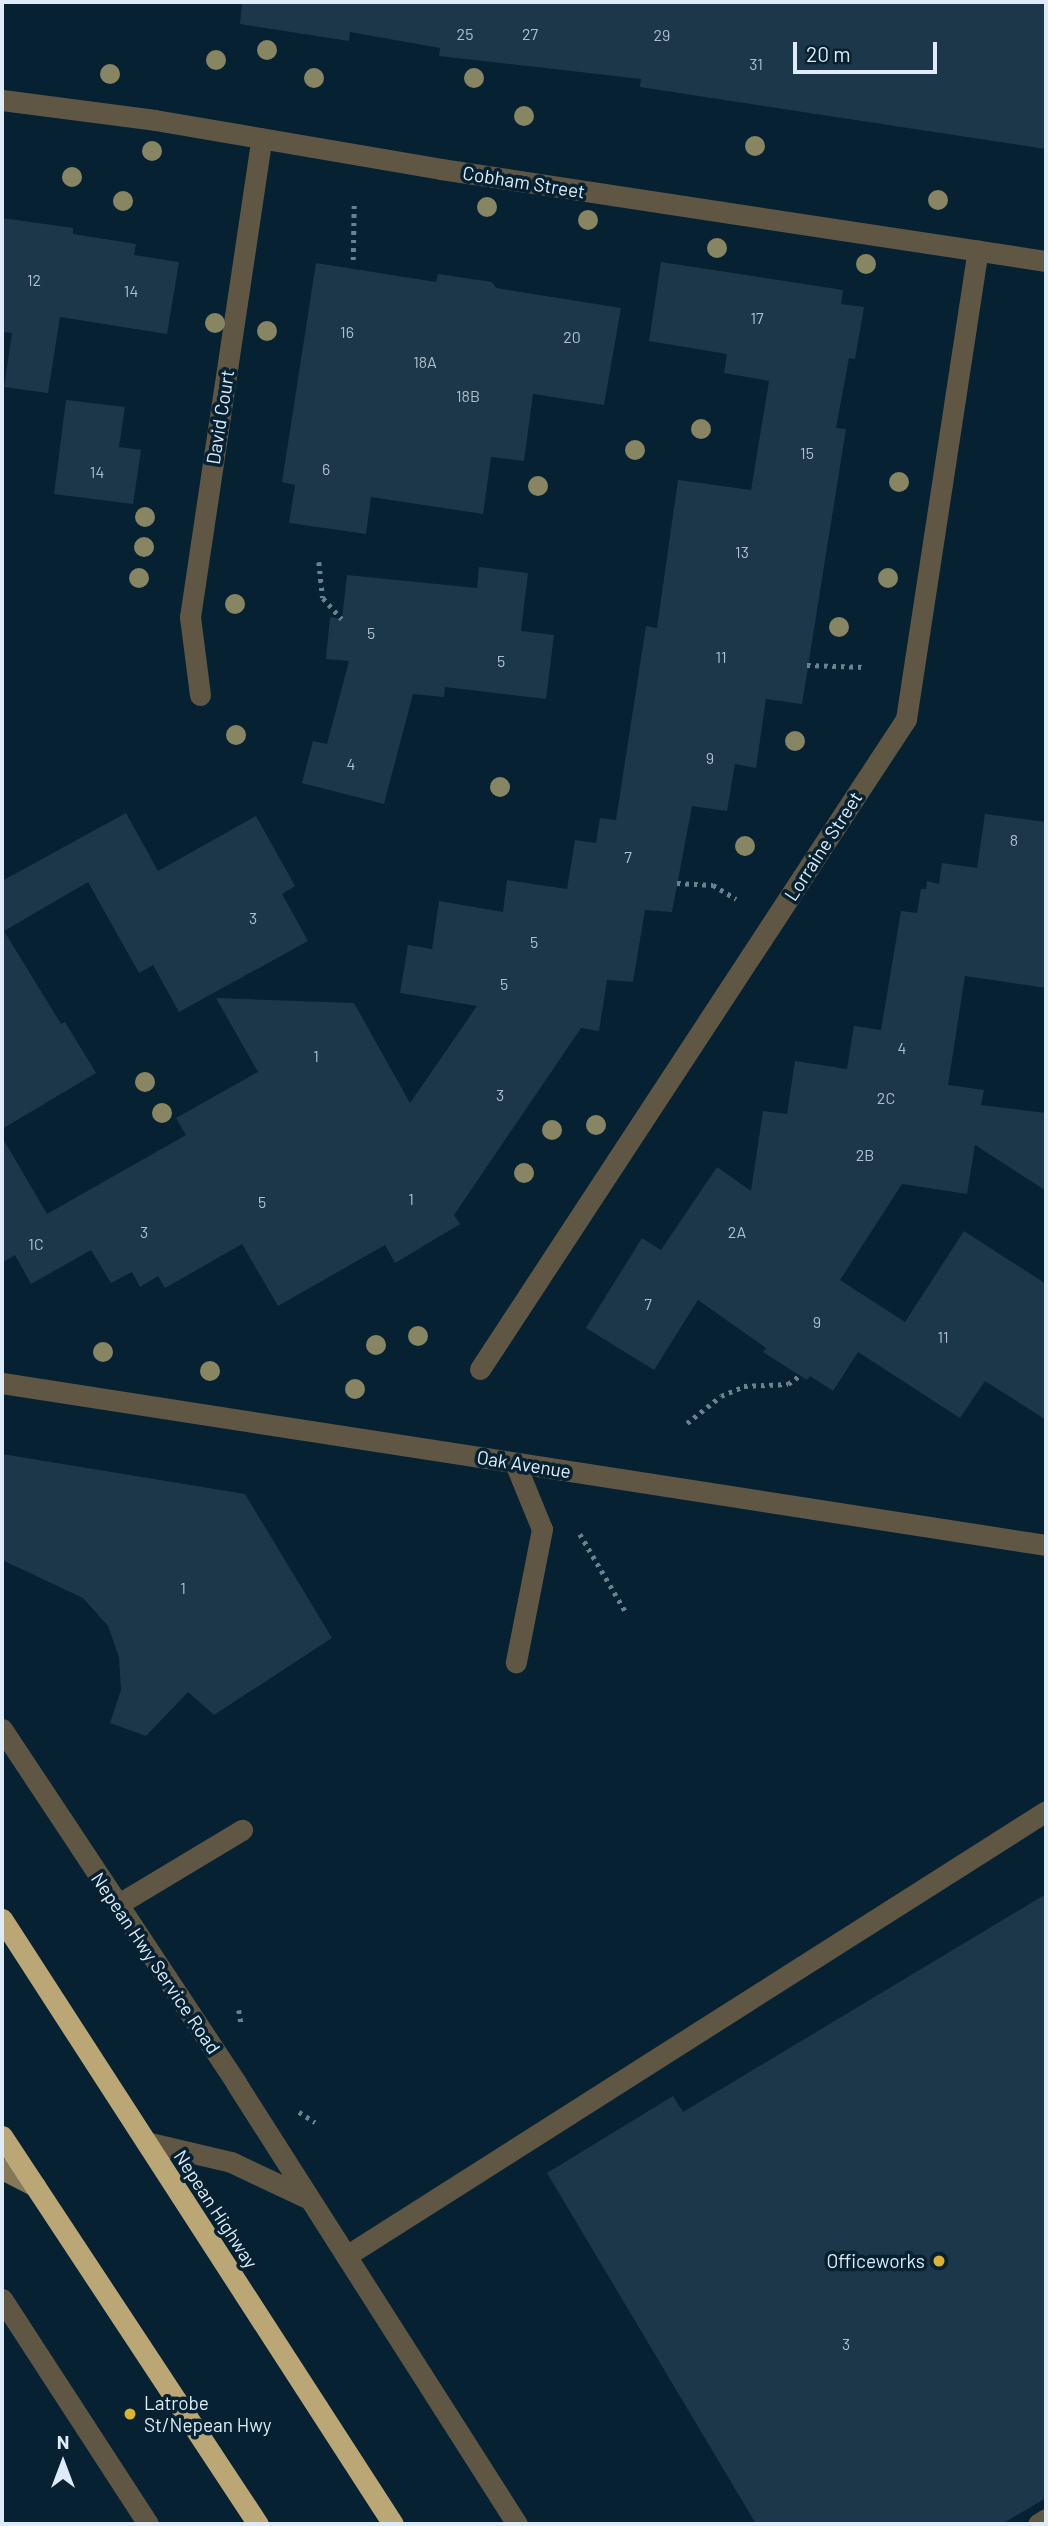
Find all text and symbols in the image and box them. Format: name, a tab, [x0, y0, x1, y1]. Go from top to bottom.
house number: 25	[457, 24, 473, 44]
house number: 27	[522, 24, 538, 44]
house number: 29	[654, 25, 670, 45]
scale bar	[796, 28, 940, 72]
text: 20 m	[806, 41, 851, 66]
house number: 31	[749, 54, 763, 74]
street label: Cobham Street	[461, 161, 587, 203]
house number: 12	[27, 270, 41, 290]
house number: 14	[124, 281, 138, 301]
house number: 17	[750, 308, 764, 328]
house number: 16	[340, 322, 354, 342]
house number: 20	[563, 327, 581, 347]
house number: 18A	[413, 352, 437, 372]
street label: David Court	[201, 368, 239, 466]
house number: 18B	[456, 386, 480, 406]
house number: 15	[800, 443, 814, 463]
house number: 6	[322, 459, 330, 479]
house number: 14	[90, 462, 104, 482]
house number: 13	[735, 542, 749, 562]
house number: 5	[367, 623, 375, 643]
house number: 11	[715, 647, 727, 667]
house number: 5	[497, 651, 505, 671]
house number: 9	[706, 748, 714, 768]
house number: 4	[347, 754, 355, 774]
street label: Lorraine Street	[779, 787, 867, 905]
house number: 8	[1010, 830, 1018, 850]
house number: 7	[624, 847, 632, 867]
house number: 3	[249, 908, 257, 928]
house number: 5	[530, 932, 538, 952]
house number: 5	[500, 974, 508, 994]
house number: 4	[898, 1038, 906, 1058]
house number: 1	[313, 1046, 319, 1066]
house number: 3	[496, 1085, 504, 1105]
house number: 2C	[877, 1088, 895, 1108]
house number: 2B	[856, 1145, 874, 1165]
house number: 1	[408, 1189, 414, 1209]
house number: 5	[258, 1192, 266, 1212]
house number: 3	[140, 1222, 148, 1242]
house number: 2A	[728, 1222, 746, 1242]
house number: 1C	[28, 1234, 44, 1254]
house number: 7	[644, 1294, 652, 1314]
house number: 9	[813, 1312, 821, 1332]
house number: 11	[937, 1327, 949, 1347]
street label: Oak Avenue	[475, 1445, 573, 1483]
house number: 1	[180, 1578, 186, 1598]
street label: Nepean Hwy Service Road	[87, 1868, 225, 2058]
street label: Nepean Highway	[169, 2146, 263, 2272]
place label: Officeworks	[826, 2250, 925, 2272]
marker: Officeworks	[931, 2253, 947, 2269]
house number: 3	[842, 2334, 850, 2354]
place label: Latrobe St/Nepean Hwy	[144, 2392, 272, 2436]
marker: Latrobe St/Nepean Hwy	[122, 2406, 138, 2422]
north arrow	[28, 2428, 98, 2498]
text: N	[57, 2430, 69, 2453]

